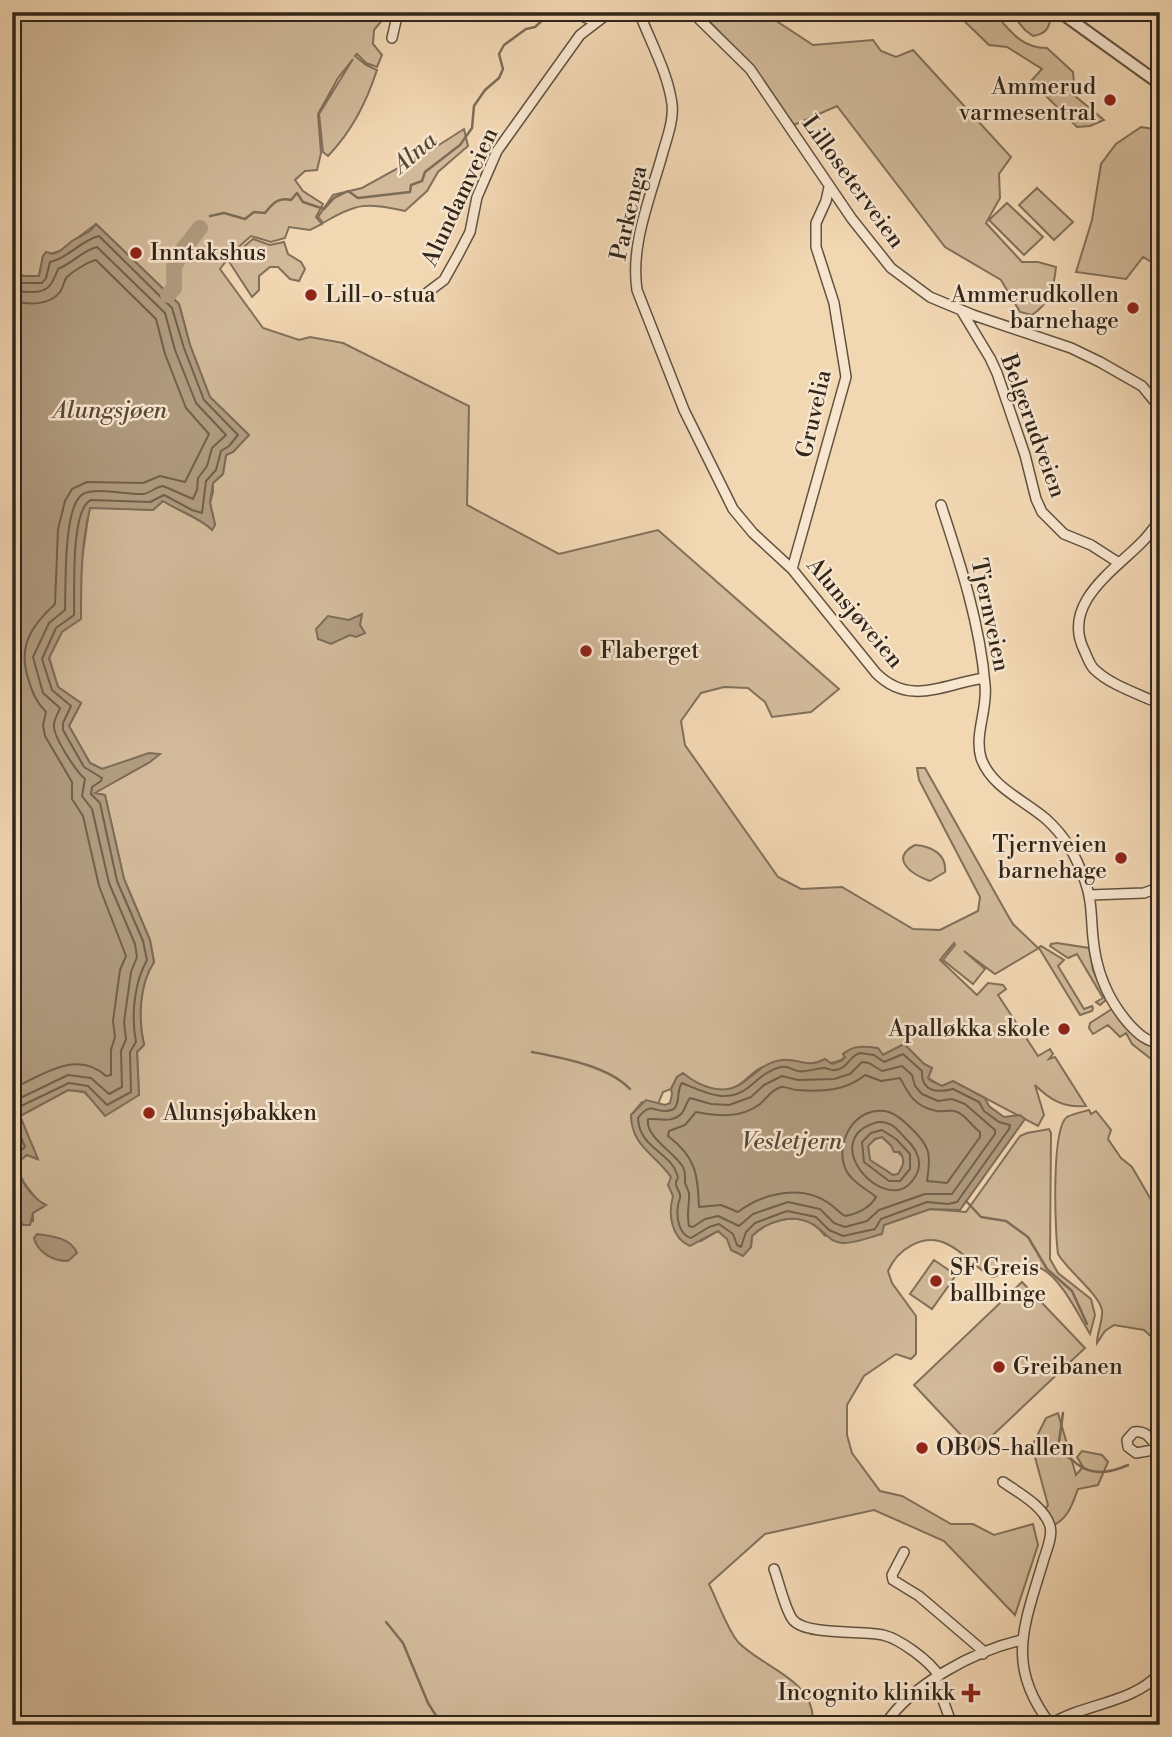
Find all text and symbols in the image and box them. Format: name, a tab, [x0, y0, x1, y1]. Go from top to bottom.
place label: Ammerud varmesentral	[958, 73, 1096, 127]
marker: Ammerud varmesentral	[1102, 92, 1118, 108]
street label: Lilloseterveien	[796, 110, 911, 254]
street label: Alundamveien	[415, 123, 504, 272]
water label: Alna	[384, 125, 444, 182]
street label: Parkenga	[605, 162, 654, 263]
place label: Inntakshus	[150, 239, 266, 267]
marker: Inntakshus	[128, 245, 144, 261]
place label: Lill-o-stua	[325, 281, 436, 309]
place label: Ammerudkollen barnehage	[950, 281, 1119, 335]
marker: Lill-o-stua	[303, 287, 319, 303]
marker: Ammerudkollen barnehage	[1125, 300, 1141, 316]
street label: Belgerudveien	[994, 350, 1072, 502]
street label: Gruvelia	[790, 367, 838, 461]
water label: Alungsjøen	[50, 396, 168, 426]
street label: Alunsjøveien	[800, 551, 909, 674]
street label: Tjernveien	[964, 556, 1016, 674]
place label: Flaberget	[600, 637, 699, 665]
marker: Flaberget	[578, 643, 594, 659]
place label: Tjernveien barnehage	[992, 831, 1107, 885]
marker: Tjernveien barnehage	[1113, 850, 1129, 866]
place label: Apalløkka skole	[887, 1015, 1050, 1043]
marker: Apalløkka skole	[1056, 1021, 1072, 1037]
place label: Alunsjøbakken	[162, 1099, 317, 1127]
marker: Alunsjøbakken	[141, 1105, 157, 1121]
water label: Vesletjern	[742, 1127, 843, 1157]
place label: SF Greis ballbinge	[950, 1254, 1046, 1308]
marker: SF Greis ballbinge	[928, 1273, 944, 1289]
place label: Greibanen	[1013, 1353, 1123, 1381]
marker: Greibanen	[991, 1359, 1007, 1375]
place label: OBOS-hallen	[936, 1434, 1075, 1462]
marker: OBOS-hallen	[914, 1440, 930, 1456]
place label: Incognito klinikk	[778, 1679, 956, 1707]
marker: Incognito klinikk	[961, 1683, 981, 1703]

